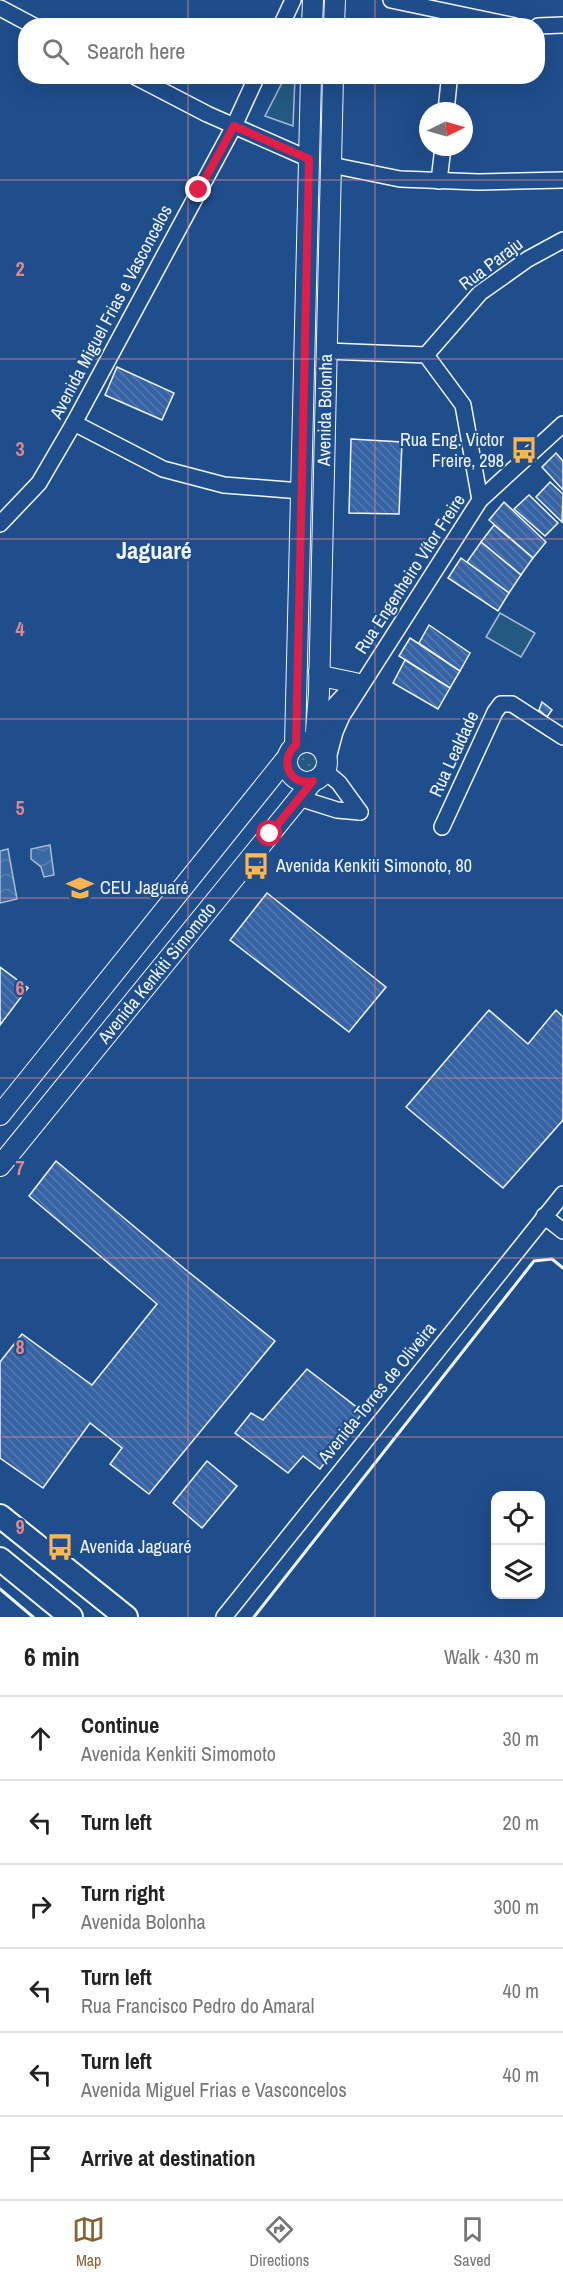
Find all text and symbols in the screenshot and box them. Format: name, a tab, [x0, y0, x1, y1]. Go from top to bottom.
search box	[18, 18, 545, 84]
icon: search	[39, 35, 72, 68]
text: Search here	[87, 36, 185, 66]
north arrow	[419, 102, 473, 156]
route end	[185, 176, 211, 202]
street label: Avenida Miguel Frias e Vasconcelos	[43, 200, 178, 424]
street label: Rua Paraju	[454, 231, 528, 296]
text: 2	[15, 255, 25, 282]
street label: Avenida Bolonha	[311, 354, 338, 467]
place label: Rua Eng. Victor Freire, 298	[400, 427, 504, 473]
text: 3	[15, 435, 25, 462]
bus stop icon: Rua Eng. Victor Freire, 298	[509, 435, 539, 465]
street label: Rua Engenheiro Vítor Freire	[348, 489, 471, 659]
district label: Jaguaré	[116, 534, 192, 566]
text: 4	[15, 615, 25, 642]
street label: Rua Lealdade	[423, 707, 484, 801]
text: 5	[15, 794, 25, 821]
route start	[256, 820, 282, 846]
bus stop icon: Avenida Kenkiti Simonoto, 80	[241, 851, 271, 881]
place label: Avenida Kenkiti Simonoto, 80	[275, 853, 472, 878]
school or university icon: CEU Jaguaré	[65, 873, 95, 903]
place label: CEU Jaguaré	[100, 875, 189, 900]
street label: Avenida Kenkiti Simomoto	[91, 897, 221, 1049]
text: 6	[15, 974, 25, 1001]
text: 7	[15, 1154, 25, 1181]
street label: Avenida Torres de Oliveira	[311, 1317, 441, 1469]
text: 8	[15, 1333, 25, 1360]
map controls	[491, 1491, 545, 1599]
button: locate	[491, 1491, 545, 1545]
text: 9	[15, 1513, 25, 1540]
bus stop icon: Avenida Jaguaré	[45, 1532, 75, 1562]
place label: Avenida Jaguaré	[79, 1534, 191, 1559]
button: layers	[491, 1545, 545, 1599]
text: 6 min	[24, 1639, 80, 1674]
text: Walk · 430 m	[444, 1643, 539, 1670]
text: Continue	[81, 1710, 159, 1740]
icon: ahead	[24, 1722, 57, 1755]
text: 30 m	[503, 1725, 539, 1752]
text: Avenida Kenkiti Simomoto	[81, 1740, 276, 1767]
icon: left	[24, 1806, 57, 1839]
text: Turn left	[81, 1807, 152, 1837]
text: 20 m	[503, 1809, 539, 1836]
text: Turn right	[81, 1878, 165, 1908]
icon: right	[24, 1890, 57, 1923]
text: 300 m	[493, 1893, 539, 1920]
text: Avenida Bolonha	[81, 1908, 206, 1935]
text: Turn left	[81, 1962, 152, 1992]
icon: left	[24, 1974, 57, 2007]
text: 40 m	[503, 1977, 539, 2004]
text: Rua Francisco Pedro do Amaral	[81, 1992, 314, 2019]
text: Turn left	[81, 2046, 152, 2076]
icon: left	[24, 2058, 57, 2091]
text: 40 m	[503, 2061, 539, 2088]
text: Avenida Miguel Frias e Vasconcelos	[81, 2076, 347, 2103]
icon: arrive	[24, 2142, 57, 2175]
text: Arrive at destination	[81, 2143, 255, 2173]
tab: Map	[72, 2213, 105, 2271]
tab: Directions	[249, 2213, 309, 2271]
tab: Saved	[454, 2213, 491, 2271]

